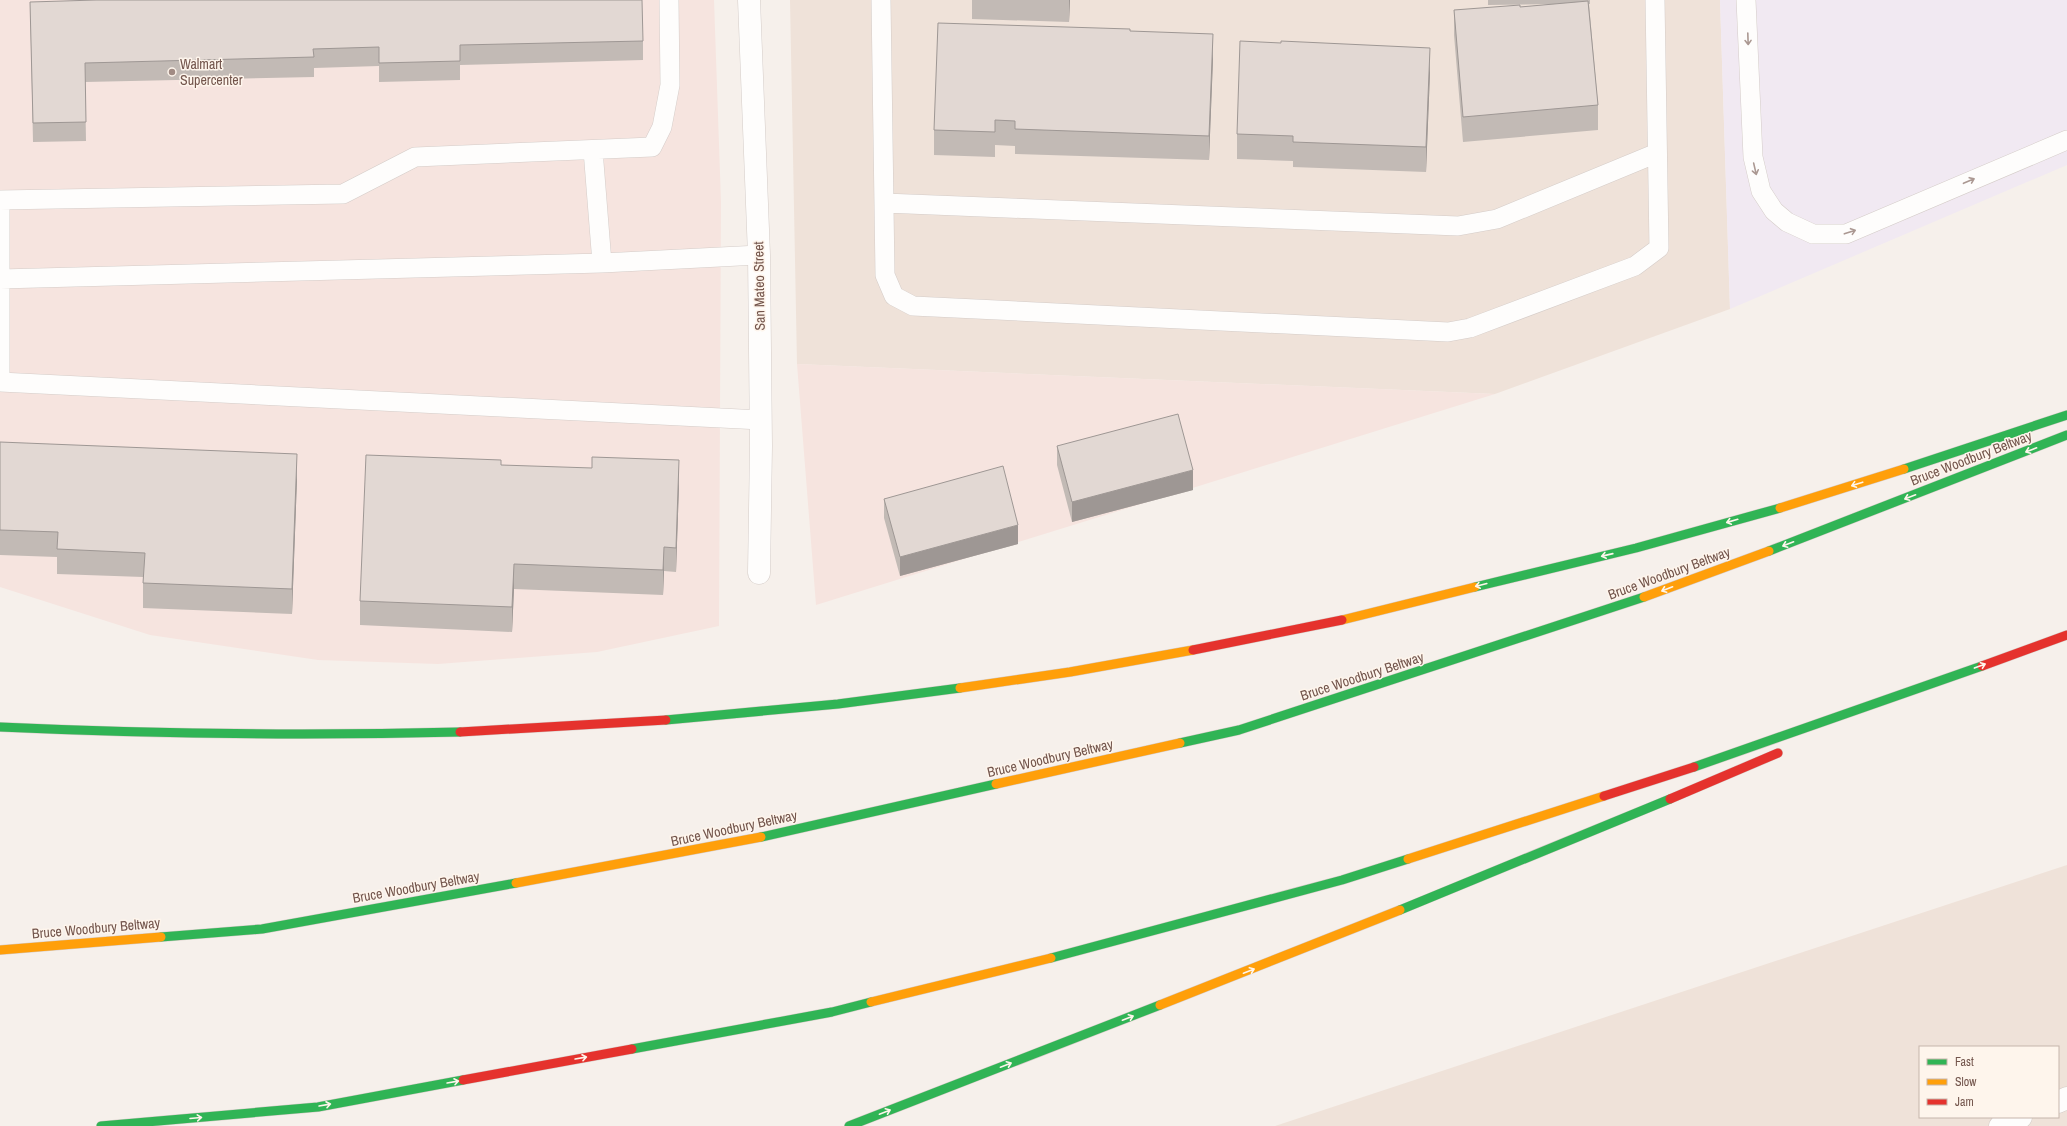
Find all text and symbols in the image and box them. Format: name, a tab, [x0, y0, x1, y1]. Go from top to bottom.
one-way arrow	[1744, 32, 1751, 45]
place label: Walmart Supercenter	[180, 55, 243, 89]
marker: Walmart Supercenter	[167, 67, 177, 77]
one-way arrow	[1752, 162, 1760, 175]
one-way arrow	[1963, 177, 1975, 185]
one-way arrow	[1843, 228, 1856, 235]
street label: San Mateo Street	[749, 241, 769, 331]
street label: Bruce Woodbury Beltway	[1908, 426, 2035, 489]
one-way arrow	[2025, 446, 2037, 454]
one-way arrow	[1851, 481, 1864, 488]
one-way arrow	[1904, 494, 1916, 501]
one-way arrow	[1726, 518, 1739, 525]
one-way arrow	[1783, 540, 1795, 548]
street label: Bruce Woodbury Beltway	[1605, 542, 1733, 603]
one-way arrow	[1601, 552, 1614, 559]
one-way arrow	[1474, 582, 1487, 590]
one-way arrow	[1661, 586, 1673, 594]
street label: Bruce Woodbury Beltway	[1298, 647, 1426, 704]
one-way arrow	[1973, 662, 1986, 669]
street label: Bruce Woodbury Beltway	[985, 735, 1115, 781]
street label: Bruce Woodbury Beltway	[669, 806, 799, 850]
street label: Bruce Woodbury Beltway	[351, 867, 481, 907]
street label: Bruce Woodbury Beltway	[31, 913, 161, 943]
one-way arrow	[1242, 966, 1254, 974]
one-way arrow	[1121, 1013, 1133, 1021]
legend	[1919, 1046, 2059, 1118]
one-way arrow	[574, 1054, 587, 1062]
text: Fast	[1955, 1054, 1974, 1070]
one-way arrow	[1000, 1060, 1012, 1068]
text: Slow	[1955, 1074, 1977, 1090]
one-way arrow	[446, 1078, 459, 1086]
text: Jam	[1955, 1094, 1974, 1110]
one-way arrow	[318, 1101, 331, 1109]
one-way arrow	[879, 1107, 891, 1115]
one-way arrow	[189, 1114, 202, 1121]

